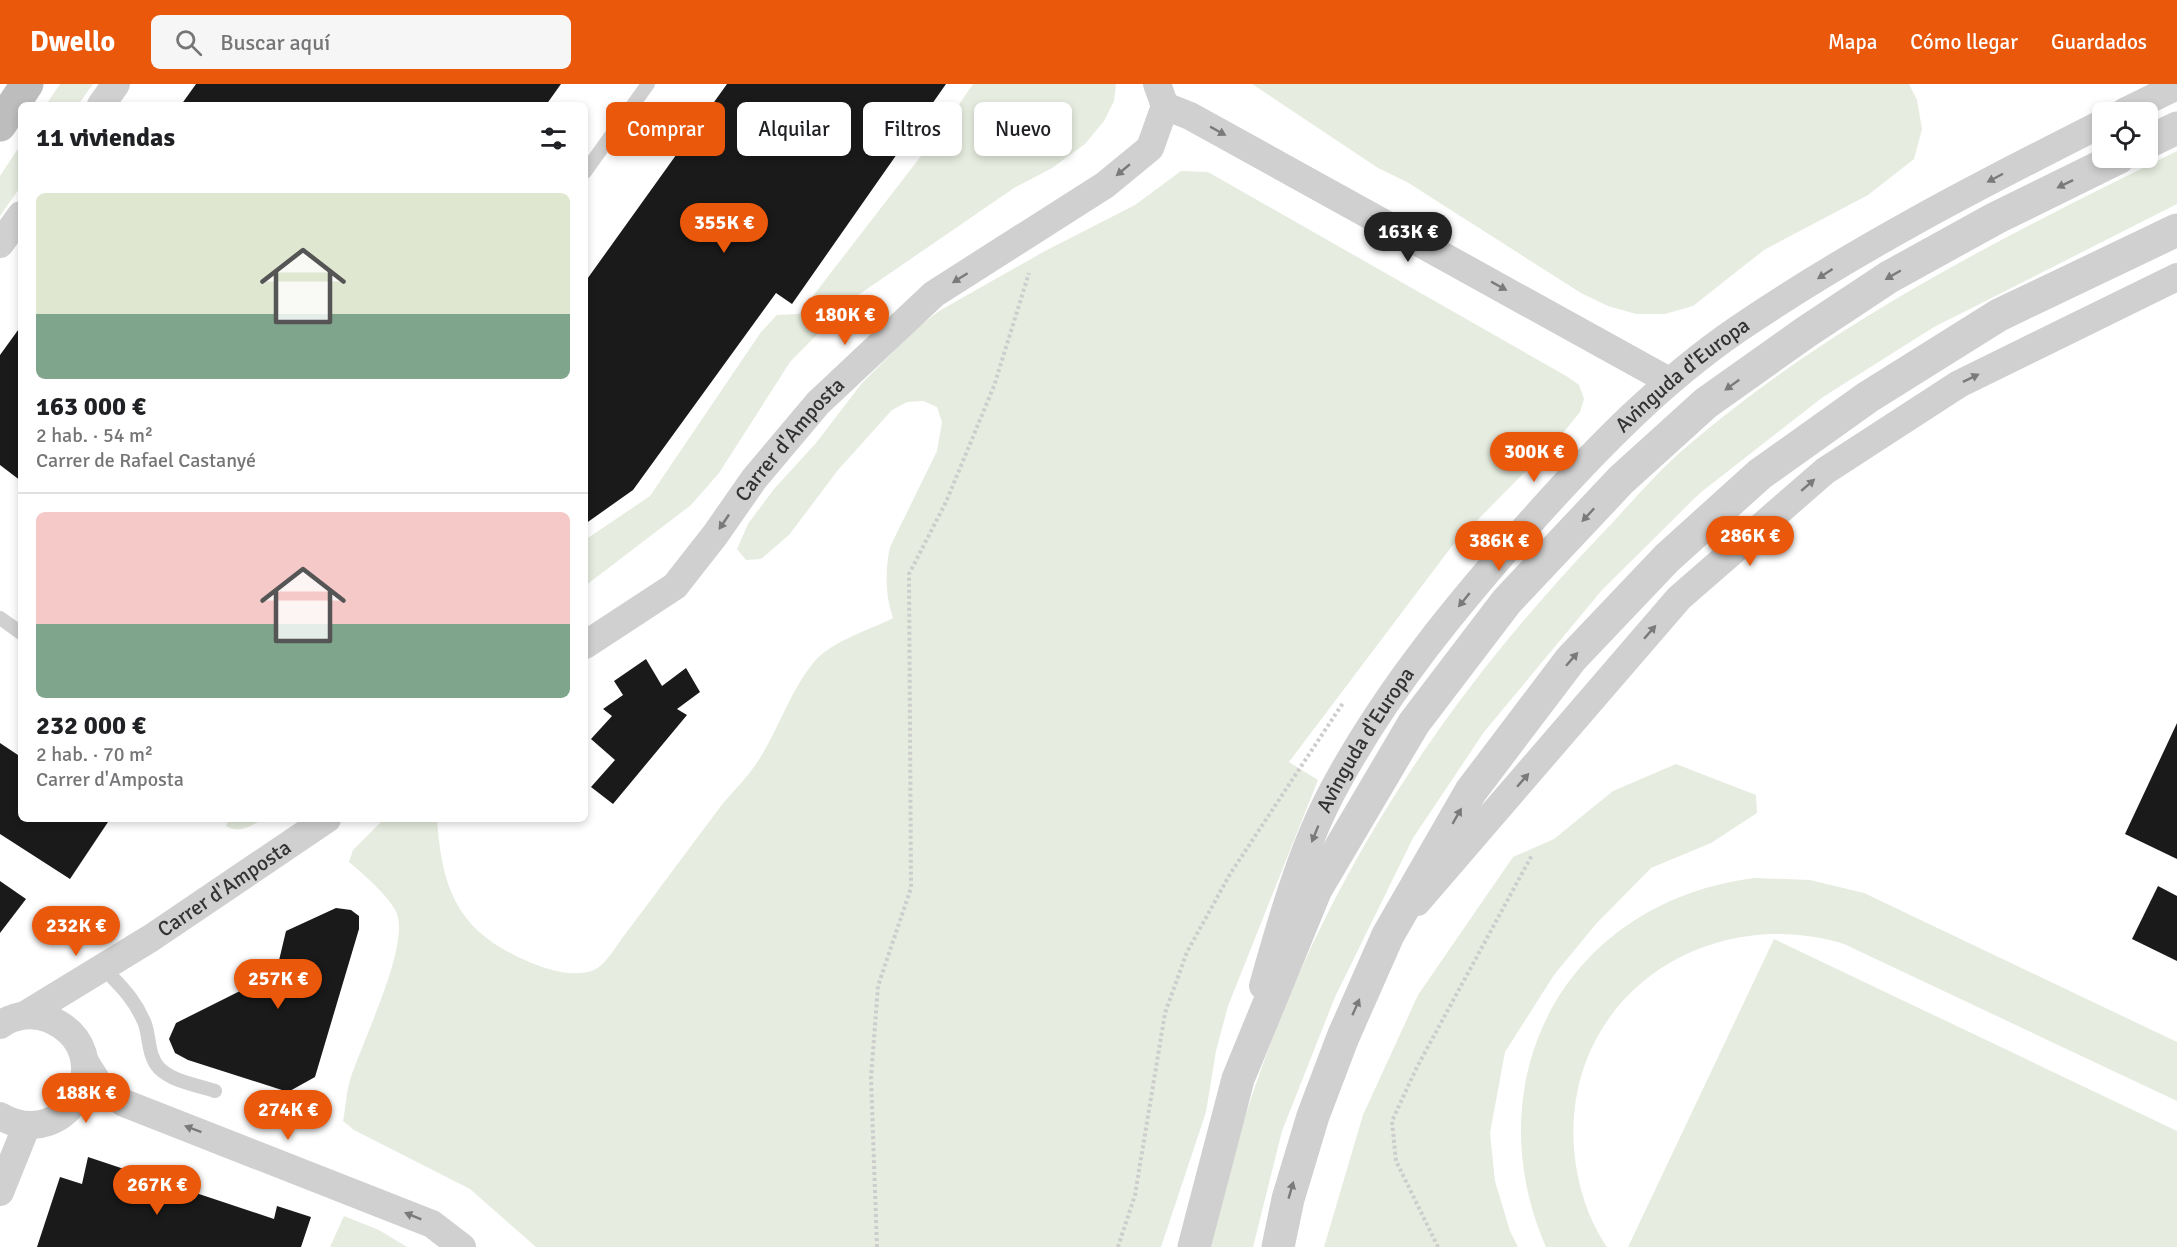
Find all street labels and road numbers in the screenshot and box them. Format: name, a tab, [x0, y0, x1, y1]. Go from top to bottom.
street label: Avinguda d'Europa	[1610, 312, 1754, 438]
street label: Carrer d'Amposta	[729, 372, 850, 506]
street label: Avinguda d'Europa	[1311, 662, 1420, 817]
street label: Carrer d'Amposta	[152, 834, 296, 943]

